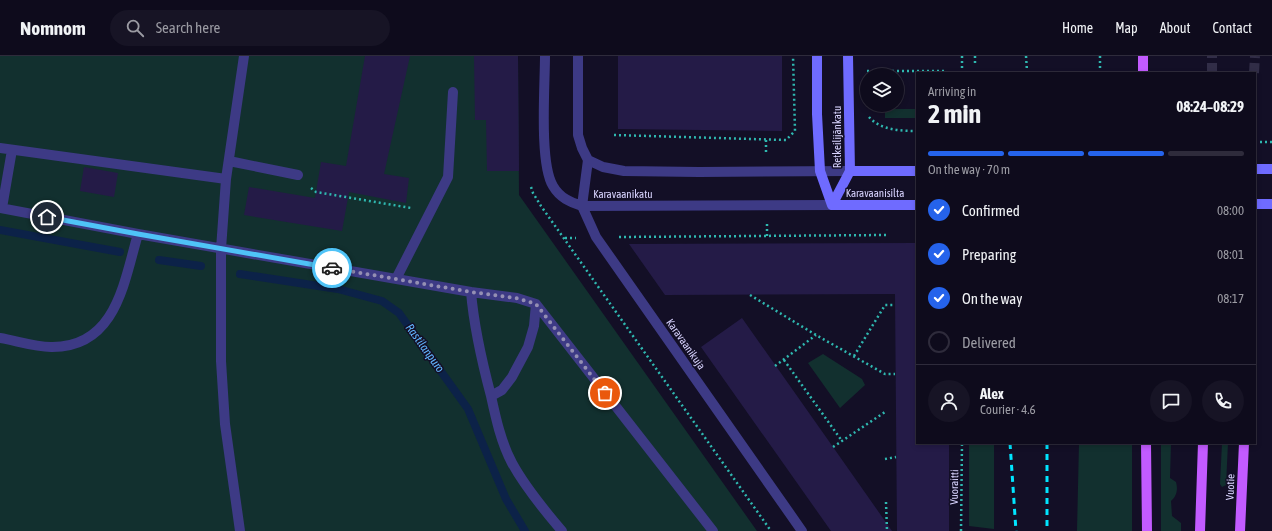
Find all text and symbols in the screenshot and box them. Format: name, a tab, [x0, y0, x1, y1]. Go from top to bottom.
search box	[110, 10, 390, 46]
text: Nomnom	[20, 17, 86, 39]
icon: search	[124, 17, 146, 39]
text: Search here	[156, 19, 220, 36]
text: Home	[1062, 20, 1093, 36]
text: Map	[1115, 20, 1138, 36]
text: About	[1160, 20, 1191, 36]
text: Contact	[1213, 20, 1252, 36]
map controls	[860, 68, 904, 112]
button: layers	[860, 68, 904, 112]
text: Arriving in	[928, 84, 976, 99]
text: 08:24–08:29	[1176, 98, 1244, 115]
text: 2 min	[928, 99, 981, 129]
street label: Retkeilijänkatu	[831, 106, 843, 168]
text: On the way · 70 m	[928, 162, 1010, 177]
street label: Karavaanisilta	[846, 187, 904, 199]
street label: Karavaanikatu	[593, 188, 653, 200]
icon: check	[928, 199, 950, 221]
pin	[30, 200, 64, 234]
text: Confirmed	[962, 202, 1020, 219]
text: 08:00	[1217, 203, 1244, 218]
icon: home	[36, 206, 58, 228]
icon: check	[928, 243, 950, 265]
text: Preparing	[962, 246, 1016, 263]
text: 08:01	[1217, 247, 1244, 262]
courier	[312, 248, 352, 288]
icon: car	[321, 257, 343, 279]
icon: check	[928, 287, 950, 309]
text: On the way	[962, 290, 1023, 307]
text: 08:17	[1217, 291, 1244, 306]
street label: Karavaanikuja	[664, 316, 708, 372]
water label: Rastilanpuro	[403, 321, 448, 375]
text: Delivered	[962, 334, 1016, 351]
pin	[588, 376, 622, 410]
button: person	[928, 380, 970, 422]
button: chat	[1150, 380, 1192, 422]
button: phone	[1202, 380, 1244, 422]
icon: bag	[594, 382, 616, 404]
text: Alex	[980, 385, 1004, 402]
text: Courier · 4.6	[980, 402, 1036, 417]
street label: Vuoraitti	[948, 469, 960, 505]
street label: Vuotie	[1224, 474, 1236, 500]

